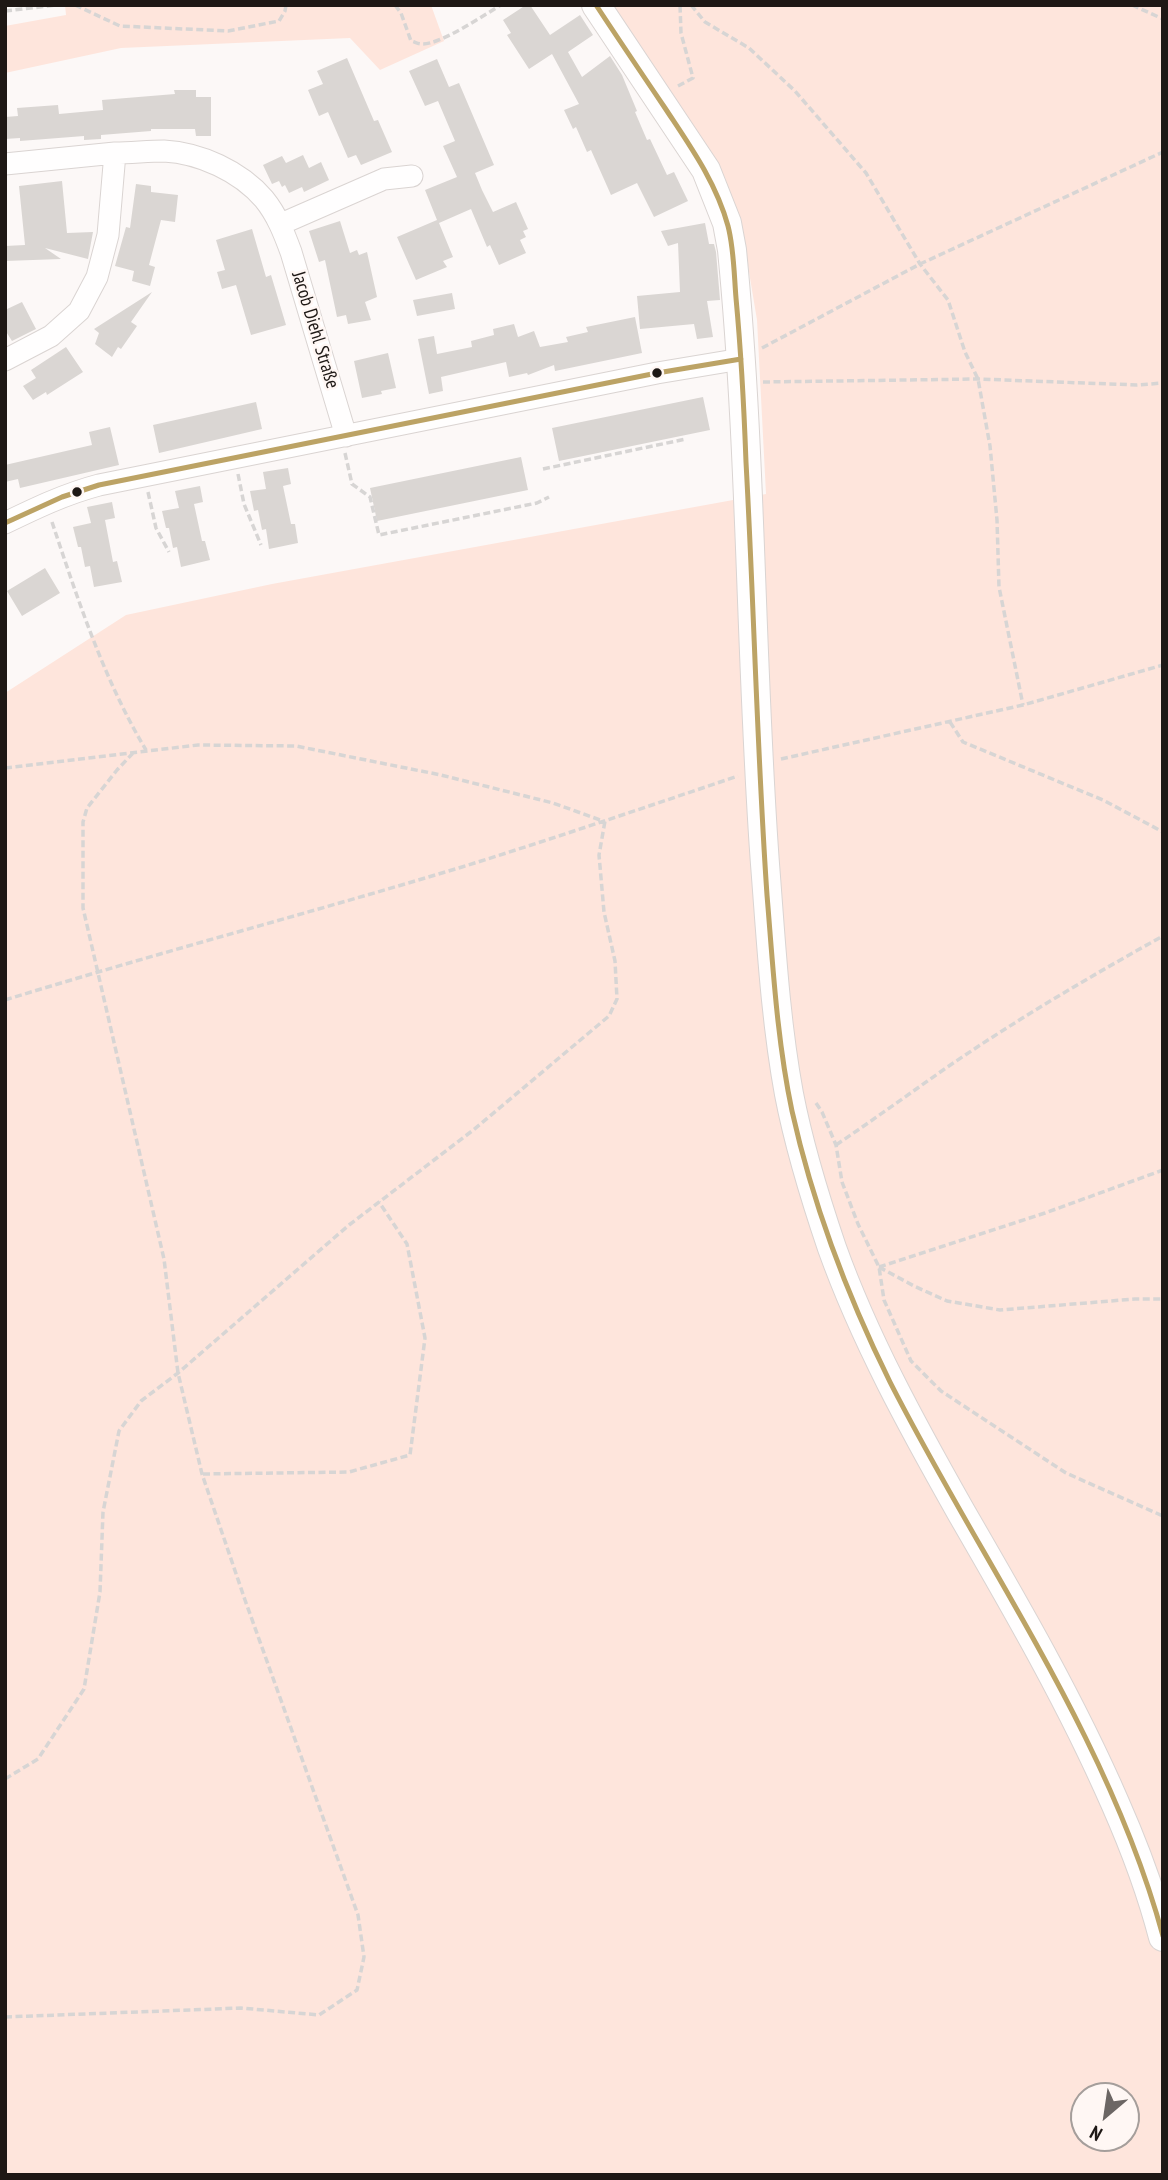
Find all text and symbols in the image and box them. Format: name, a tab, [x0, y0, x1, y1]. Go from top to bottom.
street label: Jacob Diehl Straße	[286, 269, 344, 391]
unlabelled marker	[650, 366, 664, 380]
unlabelled marker	[70, 485, 84, 499]
north arrow	[1070, 2082, 1140, 2152]
text: N	[1085, 2121, 1106, 2147]

